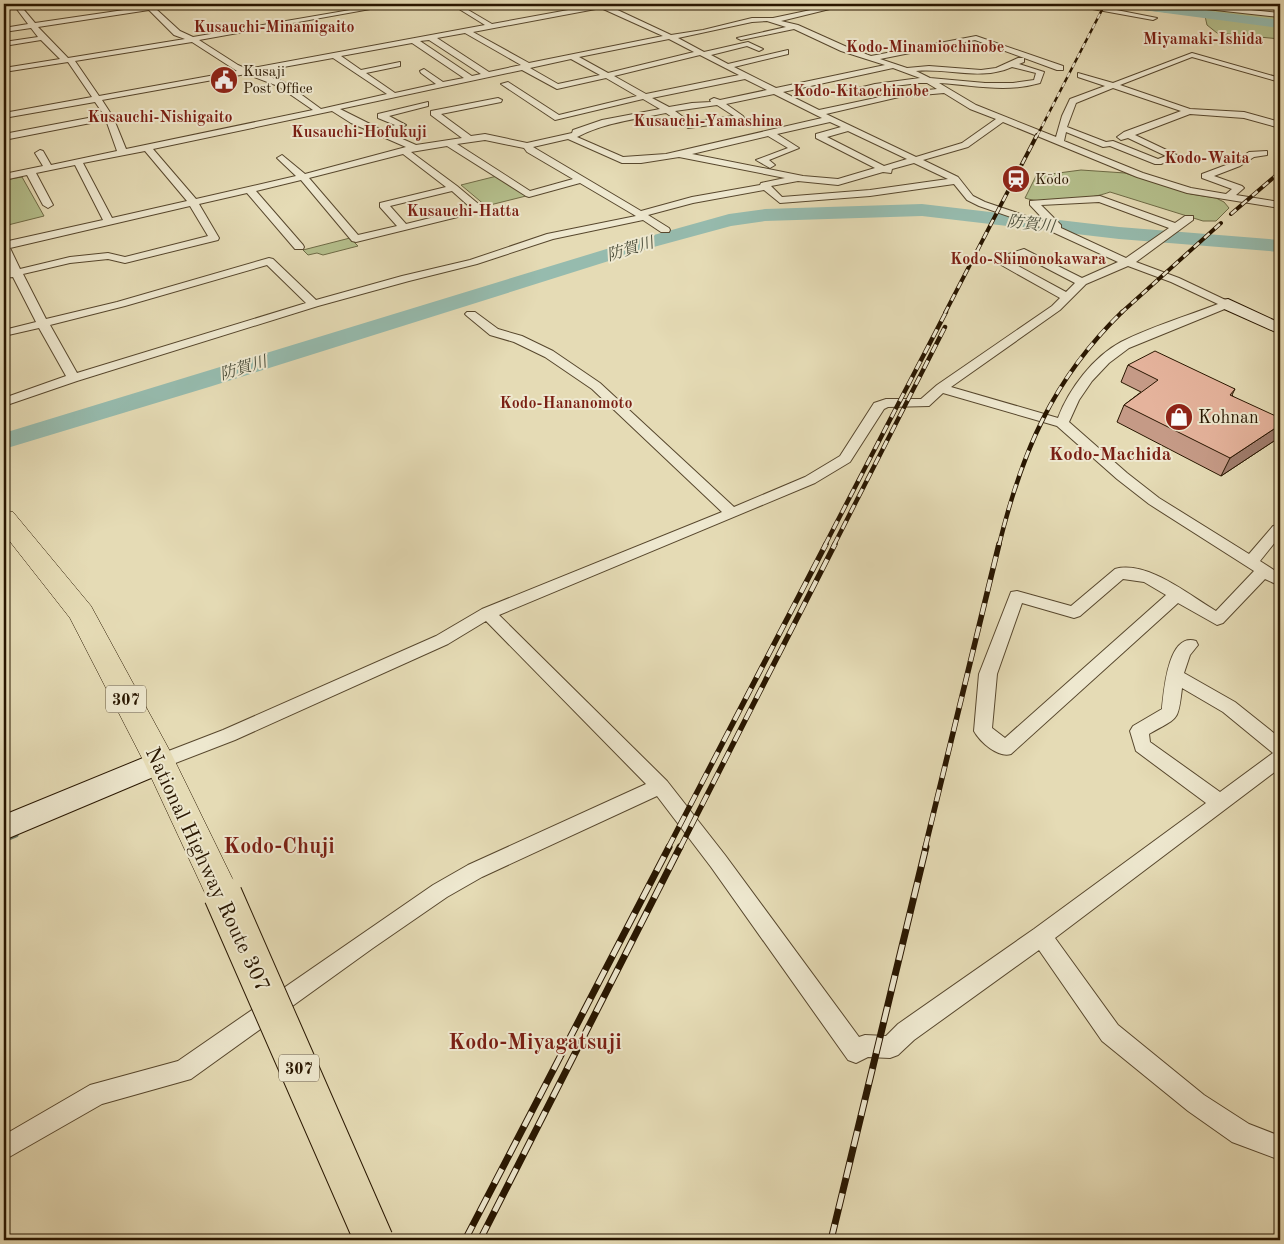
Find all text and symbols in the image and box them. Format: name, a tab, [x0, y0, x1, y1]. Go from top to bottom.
district label: Kusauchi-Minamigaito	[193, 20, 355, 36]
district label: Miyamaki-Ishida	[1143, 32, 1263, 48]
district label: Kodo-Minamiochinobe	[846, 40, 1004, 56]
public building icon: Kusaji Post Office	[209, 65, 239, 95]
place label: Kusaji Post Office	[243, 65, 313, 97]
district label: Kodo-Kitaochinobe	[793, 84, 929, 100]
district label: Kusauchi-Nishigaito	[87, 110, 233, 126]
district label: Kusauchi-Yamashina	[633, 114, 783, 130]
district label: Kusauchi-Hofukuji	[291, 125, 427, 141]
district label: Kodo-Waita	[1164, 151, 1250, 167]
station icon: Kōdo	[1001, 164, 1031, 194]
place label: Kōdo	[1035, 173, 1069, 188]
district label: Kusauchi-Hatta	[406, 204, 520, 220]
water label: 防賀川	[1006, 212, 1058, 236]
water label: 防賀川	[605, 233, 658, 265]
district label: Kodo-Shimonokawara	[950, 252, 1106, 268]
water label: 防賀川	[218, 352, 271, 384]
district label: Kodo-Hananomoto	[499, 396, 633, 412]
shop icon: Kohnan	[1164, 402, 1194, 432]
place label: Kohnan	[1198, 409, 1259, 427]
district label: Kodo-Machida	[1049, 446, 1172, 465]
road number: 307	[106, 686, 146, 712]
street label: National Highway Route 307	[141, 744, 273, 995]
district label: Kodo-Chuji	[223, 836, 335, 858]
district label: Kodo-Miyagatsuji	[448, 1032, 622, 1054]
road number: 307	[279, 1054, 319, 1082]

